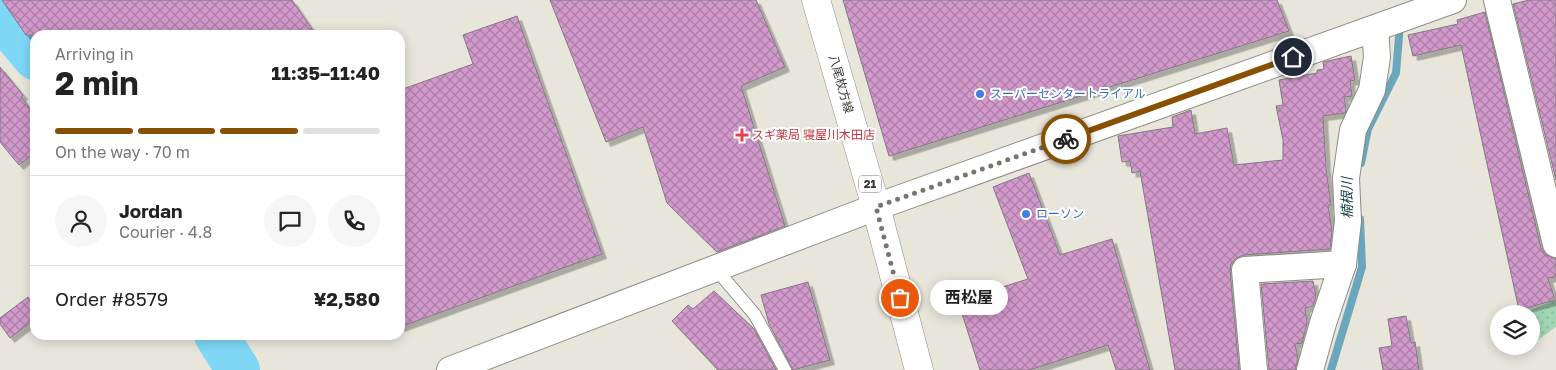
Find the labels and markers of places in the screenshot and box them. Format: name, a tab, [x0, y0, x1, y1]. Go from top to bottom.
pin	[1272, 36, 1314, 78]
place label: スーパーセンタートライアル	[990, 86, 1146, 101]
marker: スーパーセンタートライアル	[974, 88, 986, 100]
place label: スギ薬局 寝屋川木田店	[752, 127, 875, 142]
marker: スギ薬局 寝屋川木田店	[736, 129, 748, 141]
place label: ローソン	[1036, 206, 1084, 221]
marker: ローソン	[1020, 208, 1032, 220]
pin	[879, 277, 921, 319]
callout: 西松屋	[930, 280, 1008, 316]

